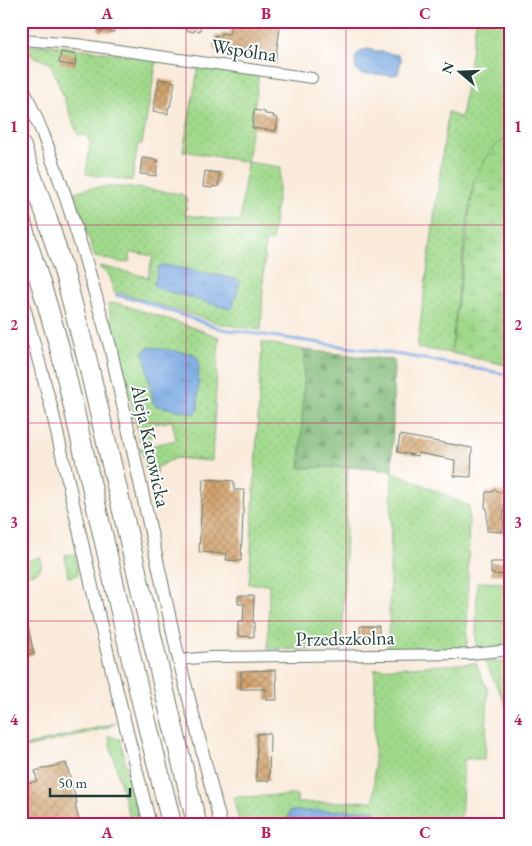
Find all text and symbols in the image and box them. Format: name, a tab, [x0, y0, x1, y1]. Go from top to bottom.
text: A	[100, 3, 113, 24]
text: B	[261, 3, 271, 24]
text: C	[419, 3, 431, 24]
street label: Wspólna	[210, 33, 278, 67]
north arrow	[434, 48, 484, 98]
text: N	[437, 59, 458, 76]
text: 1	[10, 116, 18, 137]
text: 1	[514, 116, 522, 137]
text: 2	[10, 314, 19, 335]
text: 2	[514, 314, 523, 335]
street label: Aleja Katowicka	[125, 381, 177, 510]
text: 3	[10, 512, 18, 533]
text: 3	[514, 512, 522, 533]
street label: Przedszkolna	[295, 624, 395, 652]
text: 4	[10, 709, 19, 730]
text: 4	[514, 709, 523, 730]
scale bar	[50, 766, 130, 798]
text: 50 m	[58, 773, 87, 792]
text: A	[100, 822, 113, 843]
text: B	[261, 822, 271, 843]
text: C	[419, 822, 431, 843]

